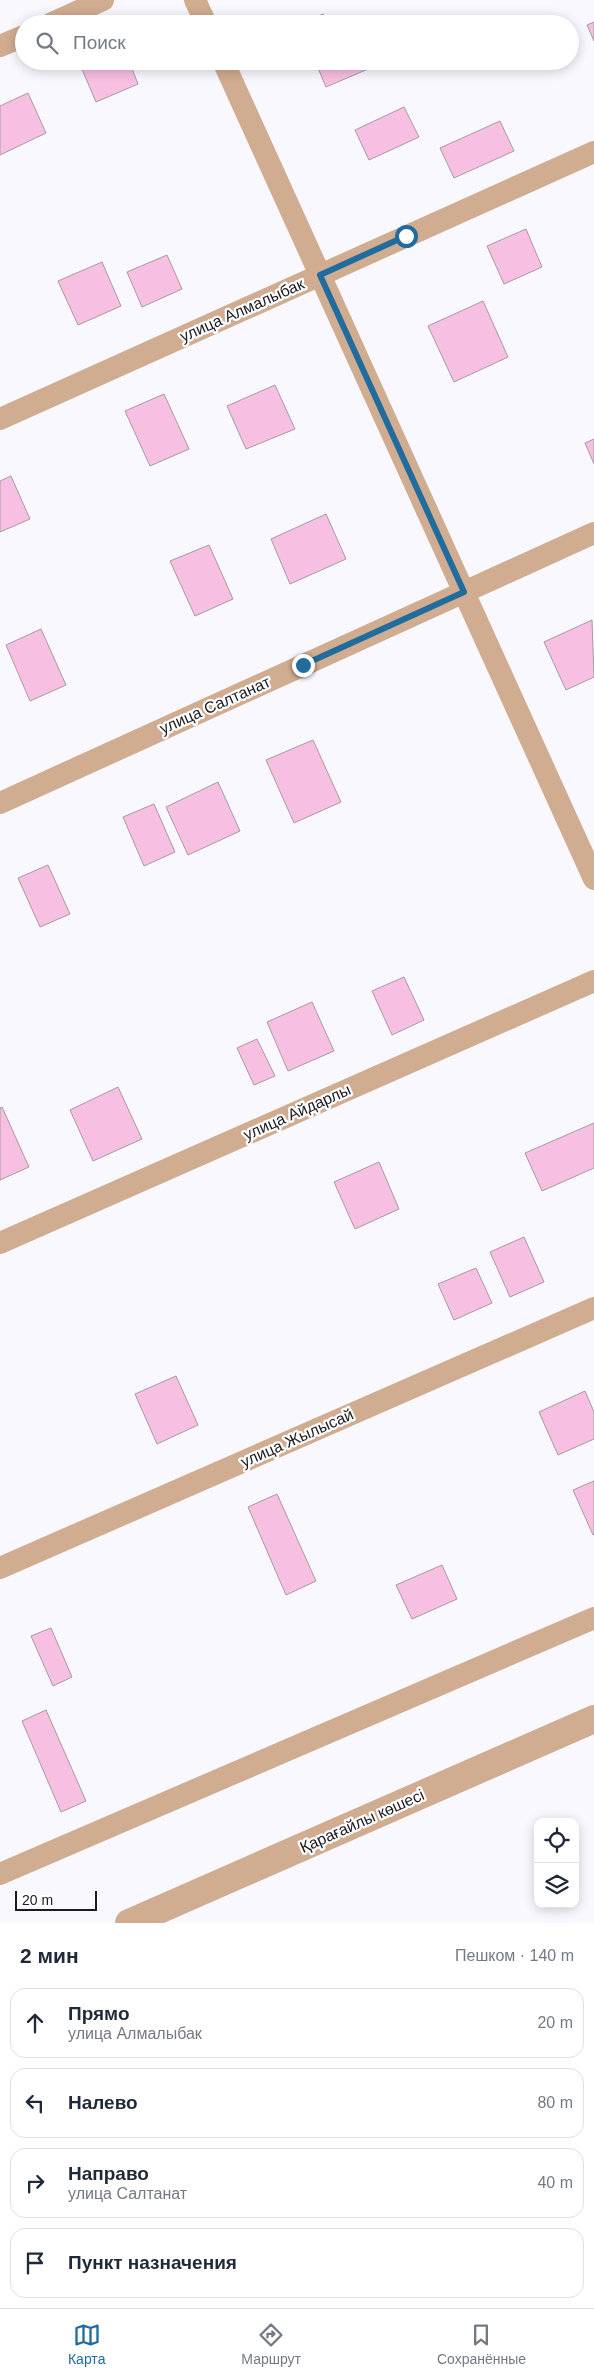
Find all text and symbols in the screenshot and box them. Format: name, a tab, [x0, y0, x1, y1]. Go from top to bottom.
search box	[15, 15, 579, 70]
icon: search	[33, 29, 61, 57]
text: Поиск	[73, 32, 126, 53]
route start	[395, 225, 418, 248]
street label: улица Алмалыбак	[177, 275, 308, 345]
route end	[292, 654, 315, 677]
street label: улица Салтанат	[157, 673, 273, 737]
street label: улица Айдарлы	[241, 1081, 353, 1143]
street label: улица Жылысай	[238, 1406, 356, 1470]
street label: Қарағайлы көшесі	[297, 1786, 427, 1856]
map controls	[534, 1818, 579, 1908]
button: locate	[534, 1818, 579, 1863]
button: layers	[534, 1863, 579, 1908]
scale bar	[15, 1888, 98, 1911]
text: 20 m	[22, 1892, 53, 1908]
text: 2 мин	[20, 1944, 79, 1967]
text: Пешком · 140 m	[455, 1947, 574, 1964]
text: Прямо	[68, 2003, 130, 2024]
icon: ahead	[21, 2009, 49, 2037]
text: 20 m	[537, 2014, 573, 2031]
text: улица Алмалыбак	[68, 2025, 202, 2042]
icon: left	[21, 2089, 49, 2117]
text: Налево	[68, 2092, 138, 2113]
text: 80 m	[537, 2094, 573, 2111]
text: Направо	[68, 2163, 149, 2184]
icon: right	[21, 2169, 49, 2197]
text: 40 m	[537, 2174, 573, 2191]
text: улица Салтанат	[68, 2185, 187, 2202]
icon: arrive	[21, 2249, 49, 2277]
text: Пункт назначения	[68, 2252, 237, 2273]
tab: Карта	[68, 2321, 105, 2367]
tab: Маршрут	[241, 2321, 301, 2367]
tab: Сохранённые	[437, 2321, 526, 2367]

